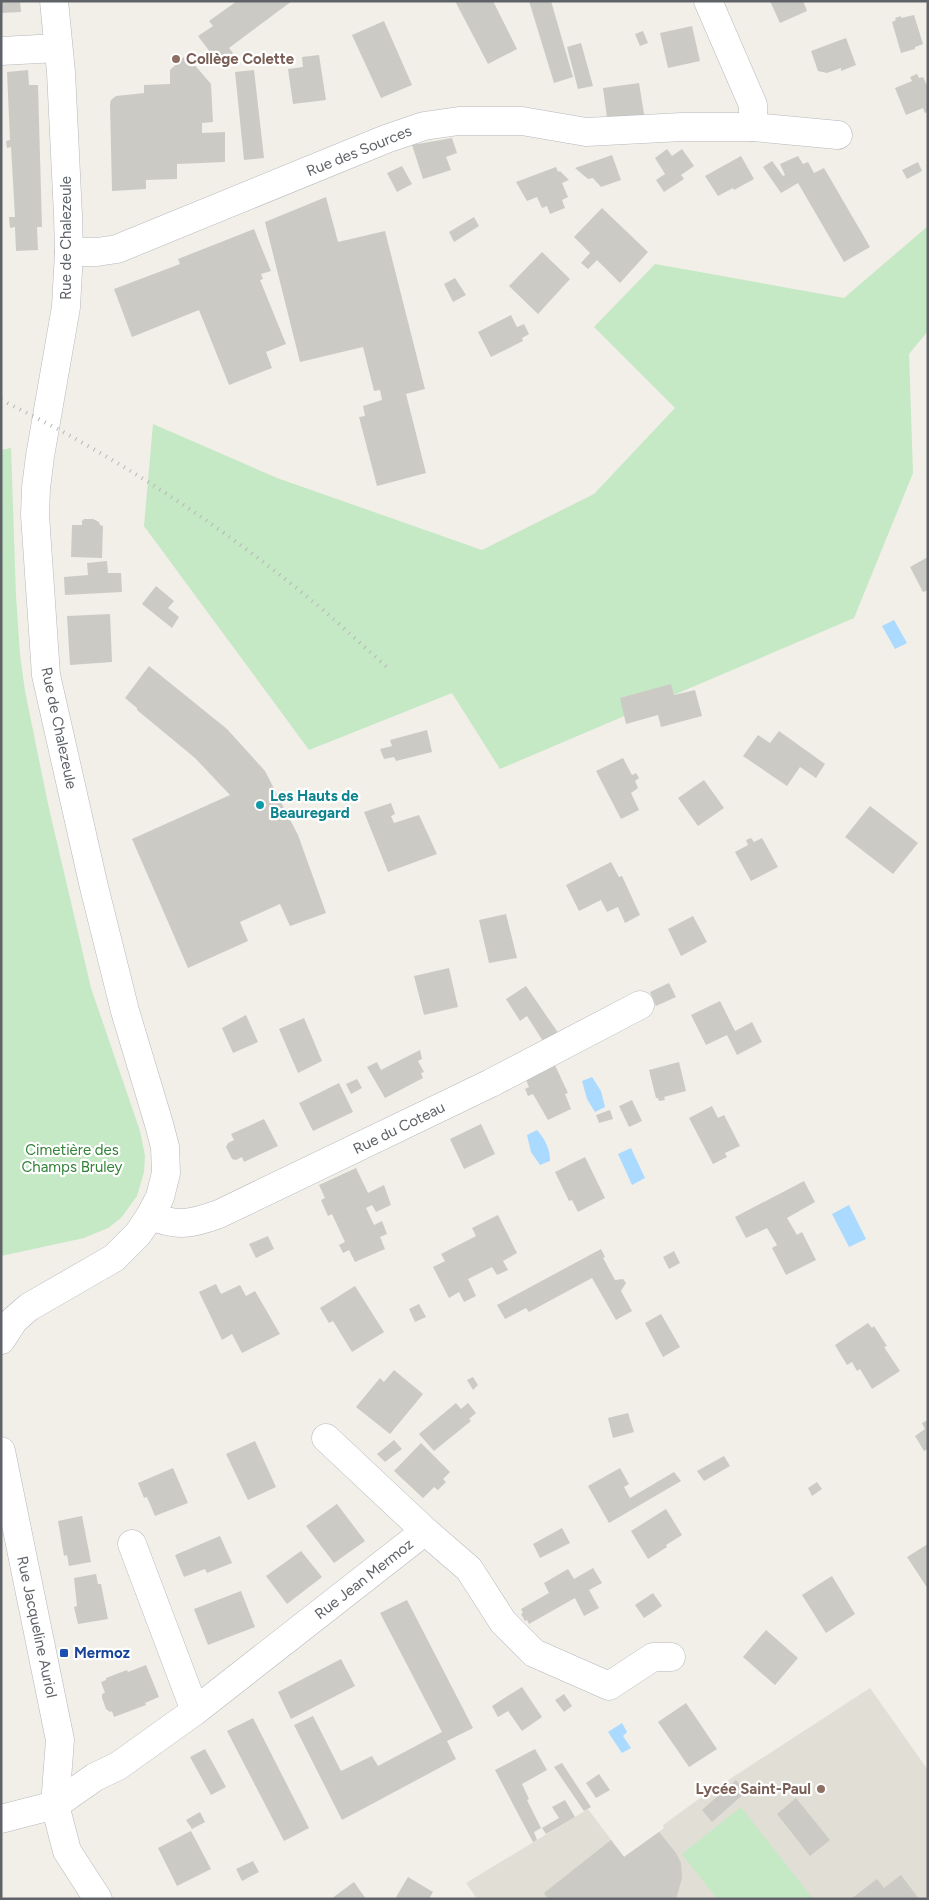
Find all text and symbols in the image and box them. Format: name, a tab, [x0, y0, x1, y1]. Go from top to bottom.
place label: Collège Colette	[186, 50, 295, 68]
marker: Collège Colette	[170, 53, 182, 65]
street label: Rue des Sources	[304, 122, 414, 180]
street label: Rue de Chalezeule	[57, 176, 75, 300]
street label: Rue de Chalezeule	[37, 665, 81, 791]
place label: Les Hauts de Beauregard	[270, 787, 359, 822]
marker: Les Hauts de Beauregard	[254, 799, 266, 811]
street label: Rue du Coteau	[350, 1098, 448, 1158]
park label: Cimetière des Champs Bruley	[22, 1141, 123, 1176]
street label: Rue Jean Mermoz	[311, 1535, 417, 1623]
street label: Rue Jacqueline Auriol	[13, 1554, 61, 1700]
place label: Mermoz	[74, 1644, 130, 1662]
marker: Mermoz	[58, 1647, 70, 1659]
place label: Lycée Saint-Paul	[696, 1780, 811, 1798]
marker: Lycée Saint-Paul	[815, 1783, 827, 1795]

